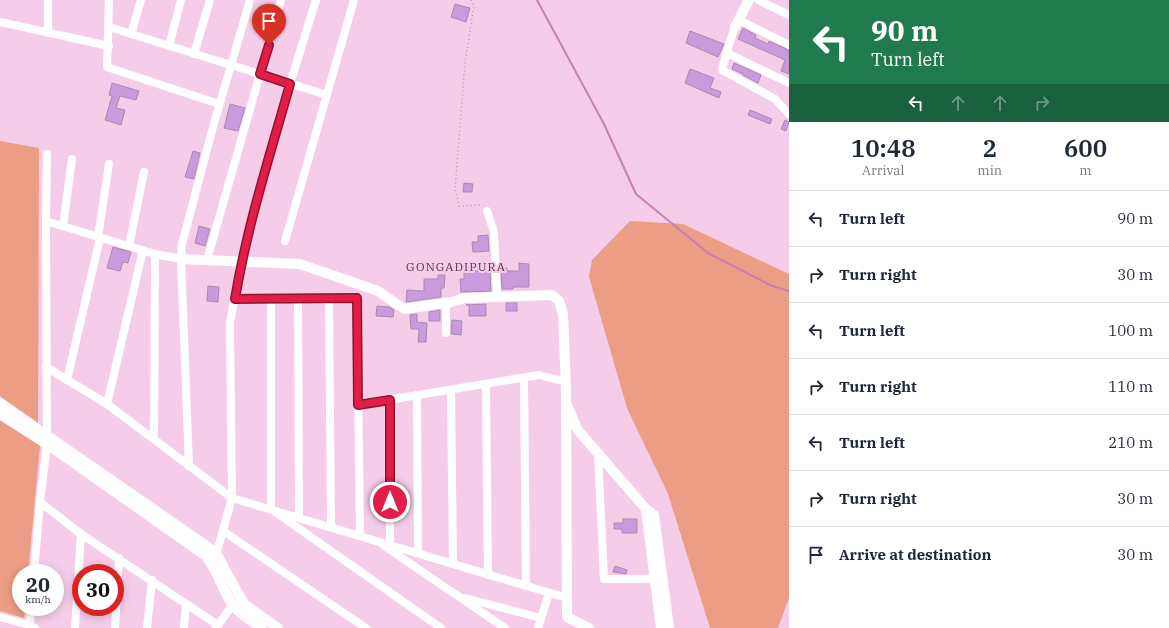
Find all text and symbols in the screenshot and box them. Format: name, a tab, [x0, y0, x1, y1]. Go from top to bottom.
pin	[252, 4, 286, 45]
icon: arrive	[258, 10, 280, 32]
text: 90 m	[871, 12, 938, 49]
icon: left	[805, 16, 857, 68]
text: Turn left	[871, 48, 945, 71]
icon: left	[905, 92, 927, 114]
icon: ahead	[947, 92, 969, 114]
icon: ahead	[989, 92, 1011, 114]
icon: right	[1031, 92, 1053, 114]
text: 10:48	[851, 132, 916, 164]
text: 2	[983, 132, 997, 164]
text: 600	[1064, 132, 1107, 164]
text: Arrival	[862, 162, 904, 179]
text: min	[977, 162, 1002, 179]
text: m	[1079, 162, 1092, 179]
icon: left	[805, 208, 827, 230]
text: Turn left	[839, 209, 905, 228]
text: 90 m	[1117, 209, 1153, 228]
district label: GONGADIPURA	[406, 259, 506, 274]
icon: right	[805, 264, 827, 286]
text: Turn right	[839, 265, 917, 284]
text: 30 m	[1117, 265, 1153, 284]
icon: left	[805, 320, 827, 342]
text: Turn left	[839, 321, 905, 340]
text: 100 m	[1108, 321, 1153, 340]
icon: right	[805, 376, 827, 398]
text: Turn right	[839, 377, 917, 396]
text: 110 m	[1108, 377, 1153, 396]
icon: left	[805, 432, 827, 454]
text: Turn left	[839, 433, 905, 452]
text: 210 m	[1108, 433, 1153, 452]
position arrow	[369, 481, 411, 523]
icon: right	[805, 488, 827, 510]
text: Turn right	[839, 489, 917, 508]
text: 30 m	[1117, 489, 1153, 508]
icon: arrive	[805, 544, 827, 566]
text: Arrive at destination	[839, 545, 991, 564]
text: 30 m	[1117, 545, 1153, 564]
speed limit sign: 30	[72, 564, 124, 616]
text: 20	[26, 571, 50, 598]
text: km/h	[25, 593, 51, 606]

